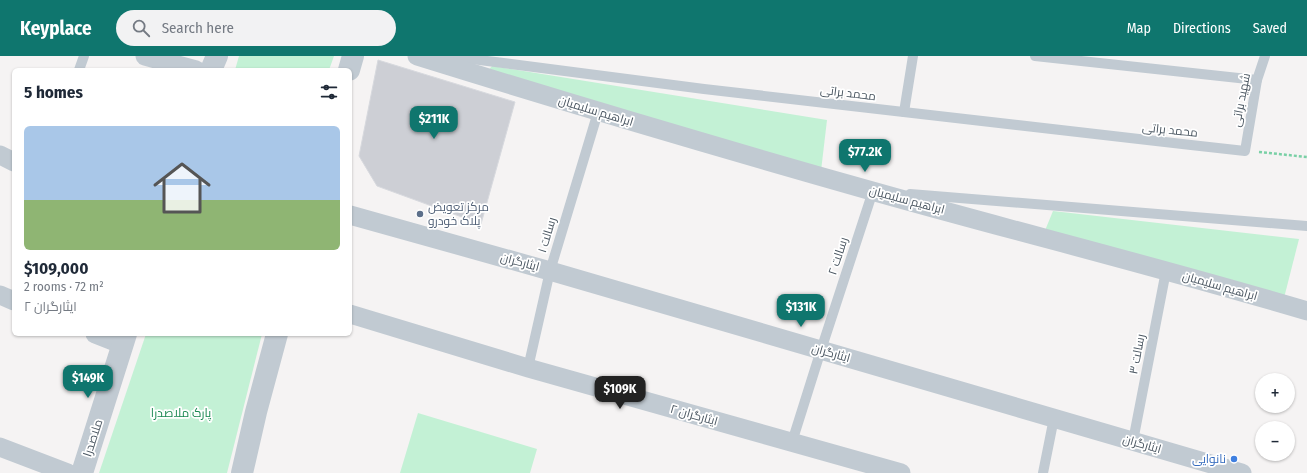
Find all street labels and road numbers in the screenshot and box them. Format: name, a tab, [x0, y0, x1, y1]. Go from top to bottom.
street label: شهید براتی	[1229, 72, 1253, 128]
street label: محمد براتی	[819, 83, 877, 103]
street label: ابراهیم سلیمیان	[557, 93, 635, 130]
street label: محمد براتی	[1141, 120, 1199, 140]
street label: ابراهیم سلیمیان	[868, 183, 946, 218]
street label: رسالت ۱	[535, 216, 559, 254]
street label: رسالت ۲	[825, 235, 851, 277]
street label: ایثارگران	[499, 250, 541, 274]
street label: ابراهیم سلیمیان	[1181, 269, 1259, 304]
street label: رسالت ۳	[1126, 333, 1148, 375]
street label: ایثارگران	[810, 341, 852, 365]
street label: ایثارگران ۲	[669, 402, 719, 428]
street label: ملاصدرا	[80, 418, 106, 458]
street label: ایثارگران	[1121, 432, 1163, 456]

